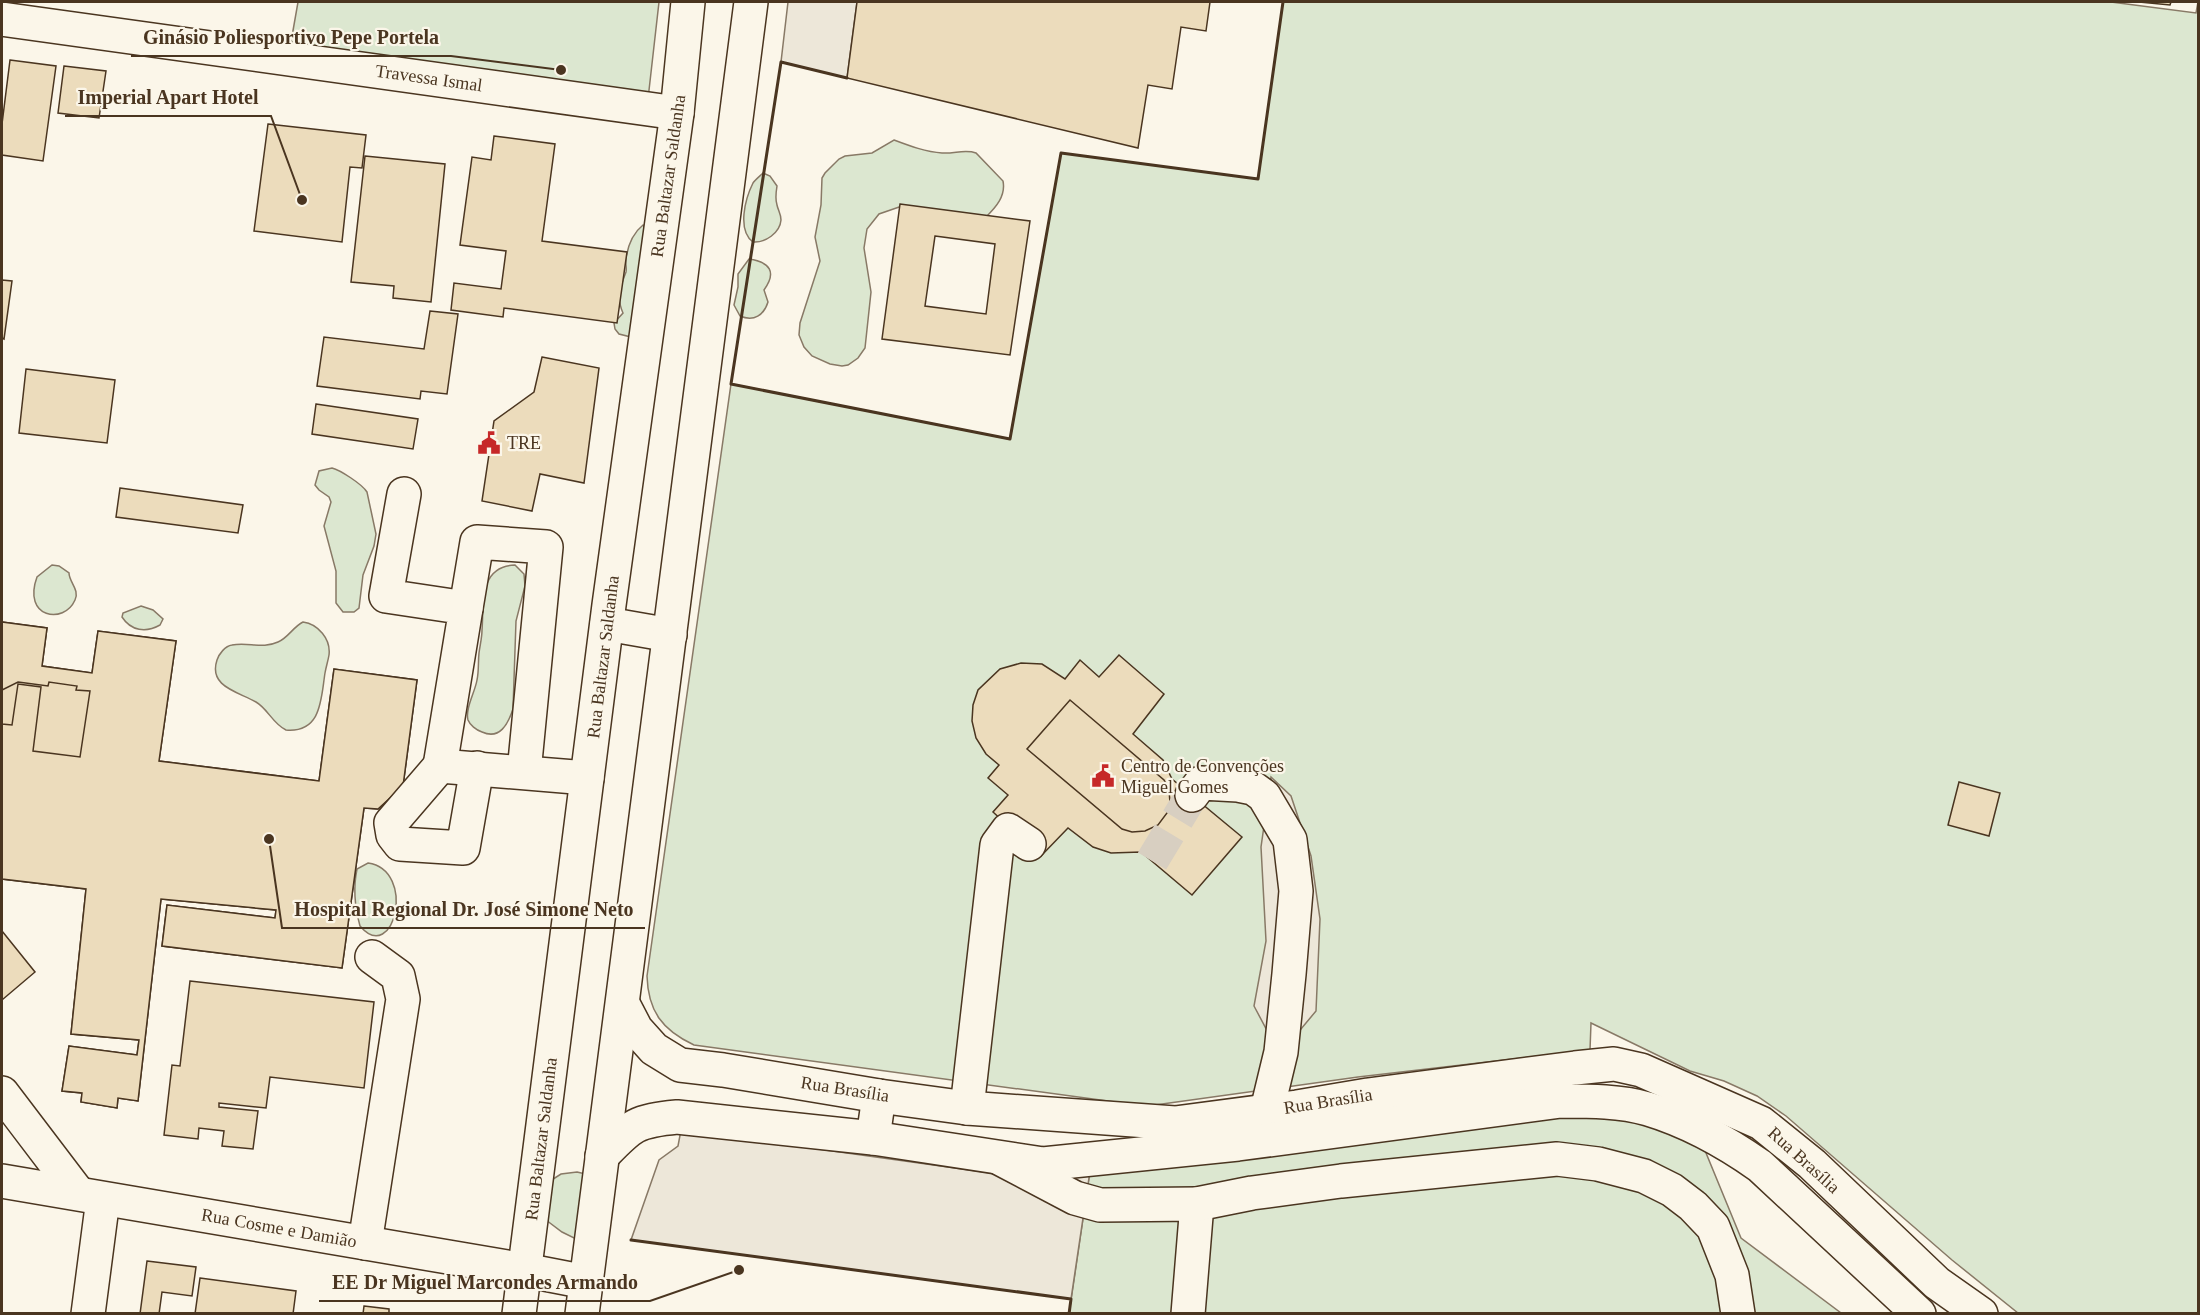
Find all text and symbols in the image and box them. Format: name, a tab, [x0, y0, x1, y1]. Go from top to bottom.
callout: Ginásio Poliesportivo Pepe Portela	[131, 18, 451, 56]
text: Ginásio Poliesportivo Pepe Portela	[143, 26, 439, 49]
street label: Travessa Ismal	[374, 61, 484, 95]
callout: Imperial Apart Hotel	[65, 78, 271, 116]
text: Imperial Apart Hotel	[77, 86, 259, 109]
street label: Rua Baltazar Saldanha	[647, 93, 689, 259]
public building icon: TRE	[476, 430, 502, 456]
place label: TRE	[507, 433, 541, 453]
street label: Rua Baltazar Saldanha	[583, 574, 623, 740]
place label: Centro de Convenções Miguel Gomes	[1121, 756, 1284, 797]
public building icon: Centro de Convenções Miguel Gomes	[1090, 763, 1116, 789]
callout: Hospital Regional Dr. José Simone Neto	[282, 890, 645, 928]
text: Hospital Regional Dr. José Simone Neto	[294, 898, 634, 921]
street label: Rua Baltazar Saldanha	[521, 1056, 561, 1222]
street label: Rua Brasília	[799, 1072, 891, 1106]
street label: Rua Brasília	[1282, 1084, 1374, 1118]
street label: Rua Brasília	[1764, 1123, 1844, 1197]
street label: Rua Cosme e Damião	[200, 1204, 358, 1252]
callout: EE Dr Miguel Marcondes Armando	[319, 1263, 650, 1301]
text: EE Dr Miguel Marcondes Armando	[332, 1271, 638, 1294]

